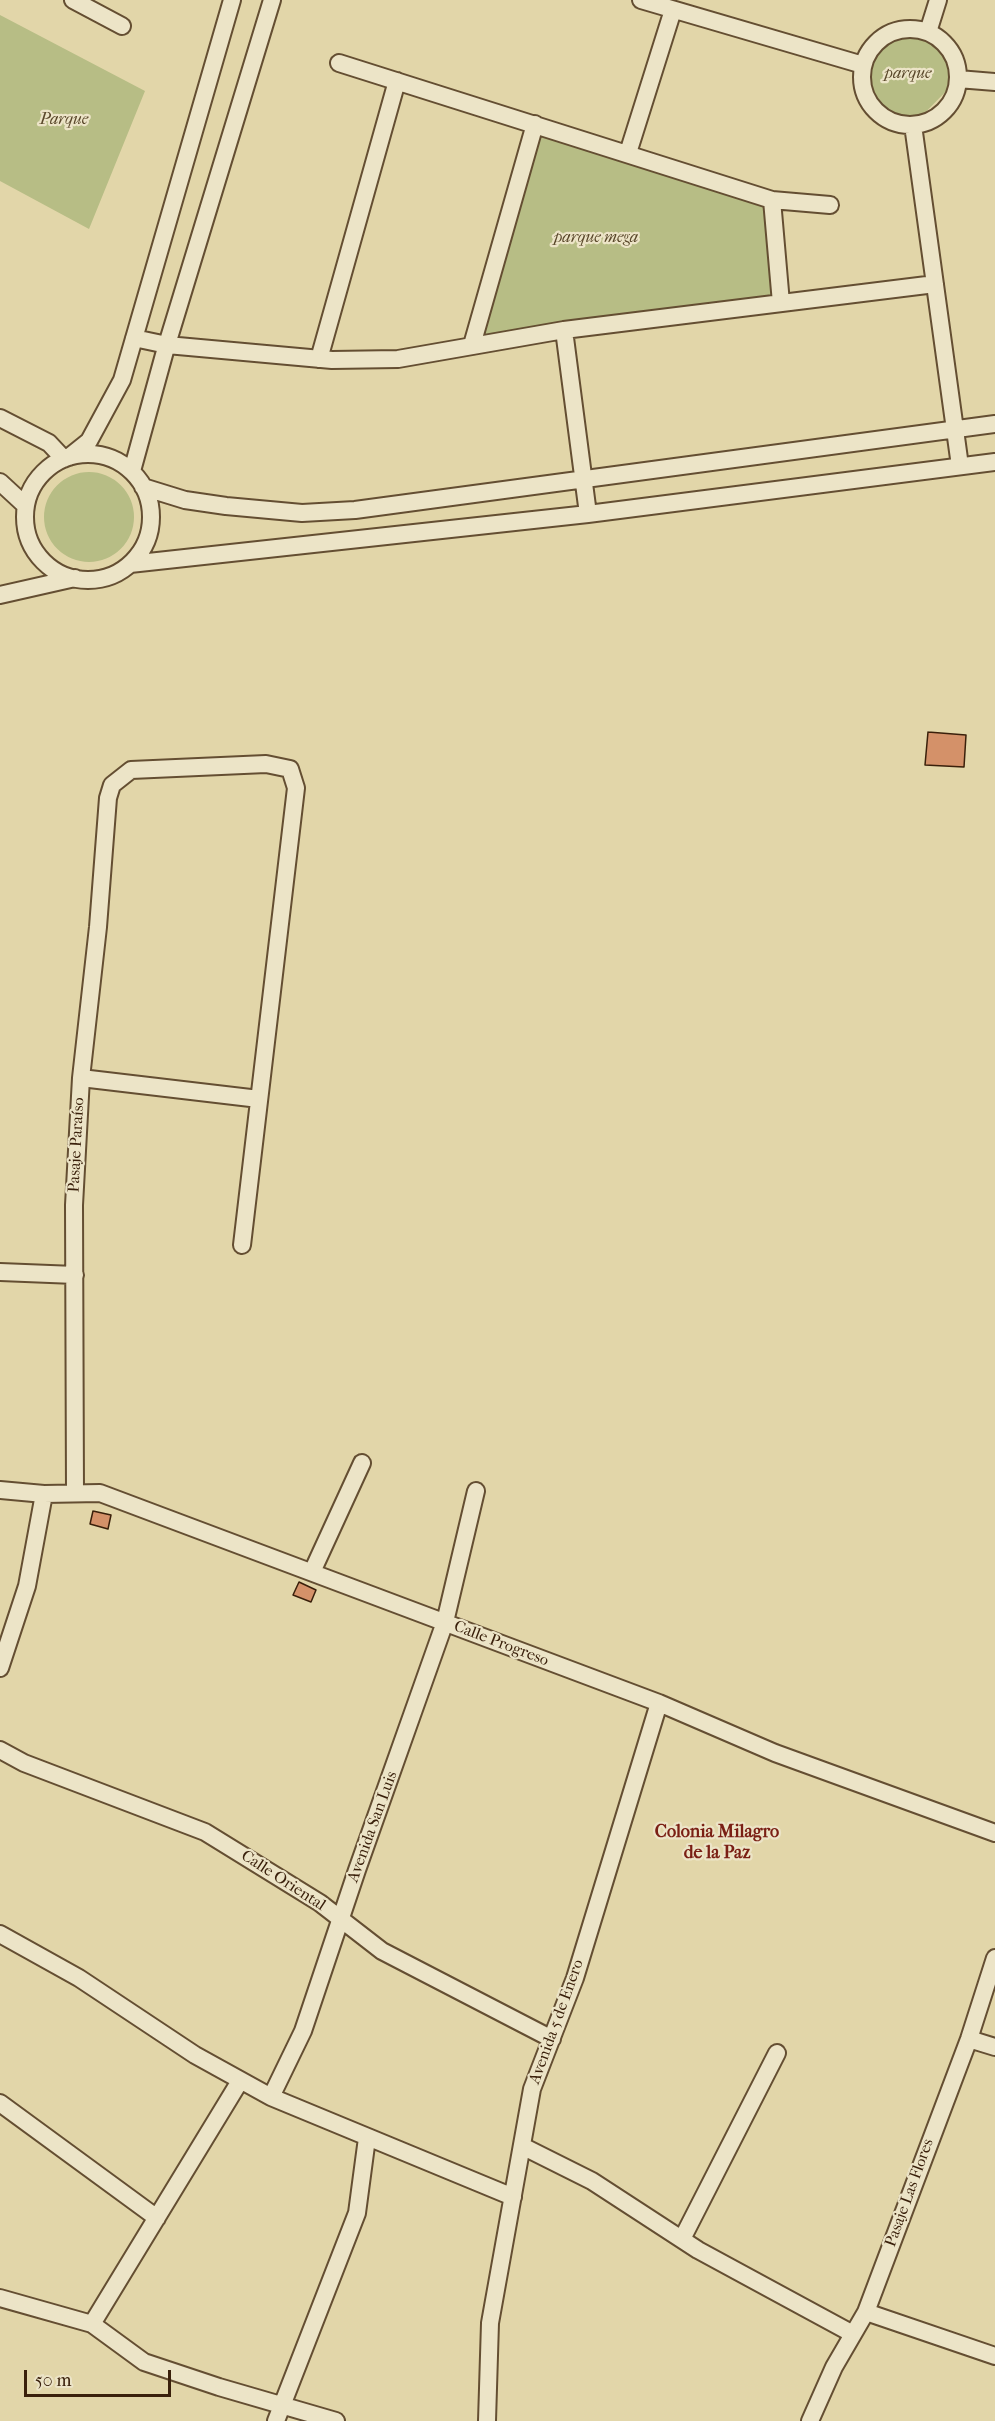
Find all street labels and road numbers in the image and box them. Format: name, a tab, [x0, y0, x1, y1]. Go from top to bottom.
street label: Pasaje Paraíso	[65, 1097, 89, 1193]
street label: Calle Progreso	[451, 1617, 551, 1671]
street label: Avenida San Luis	[344, 1769, 402, 1885]
street label: Calle Oriental	[237, 1847, 329, 1915]
street label: Avenida 5 de Enero	[526, 1957, 588, 2087]
street label: Pasaje Las Flores	[882, 2136, 938, 2250]

